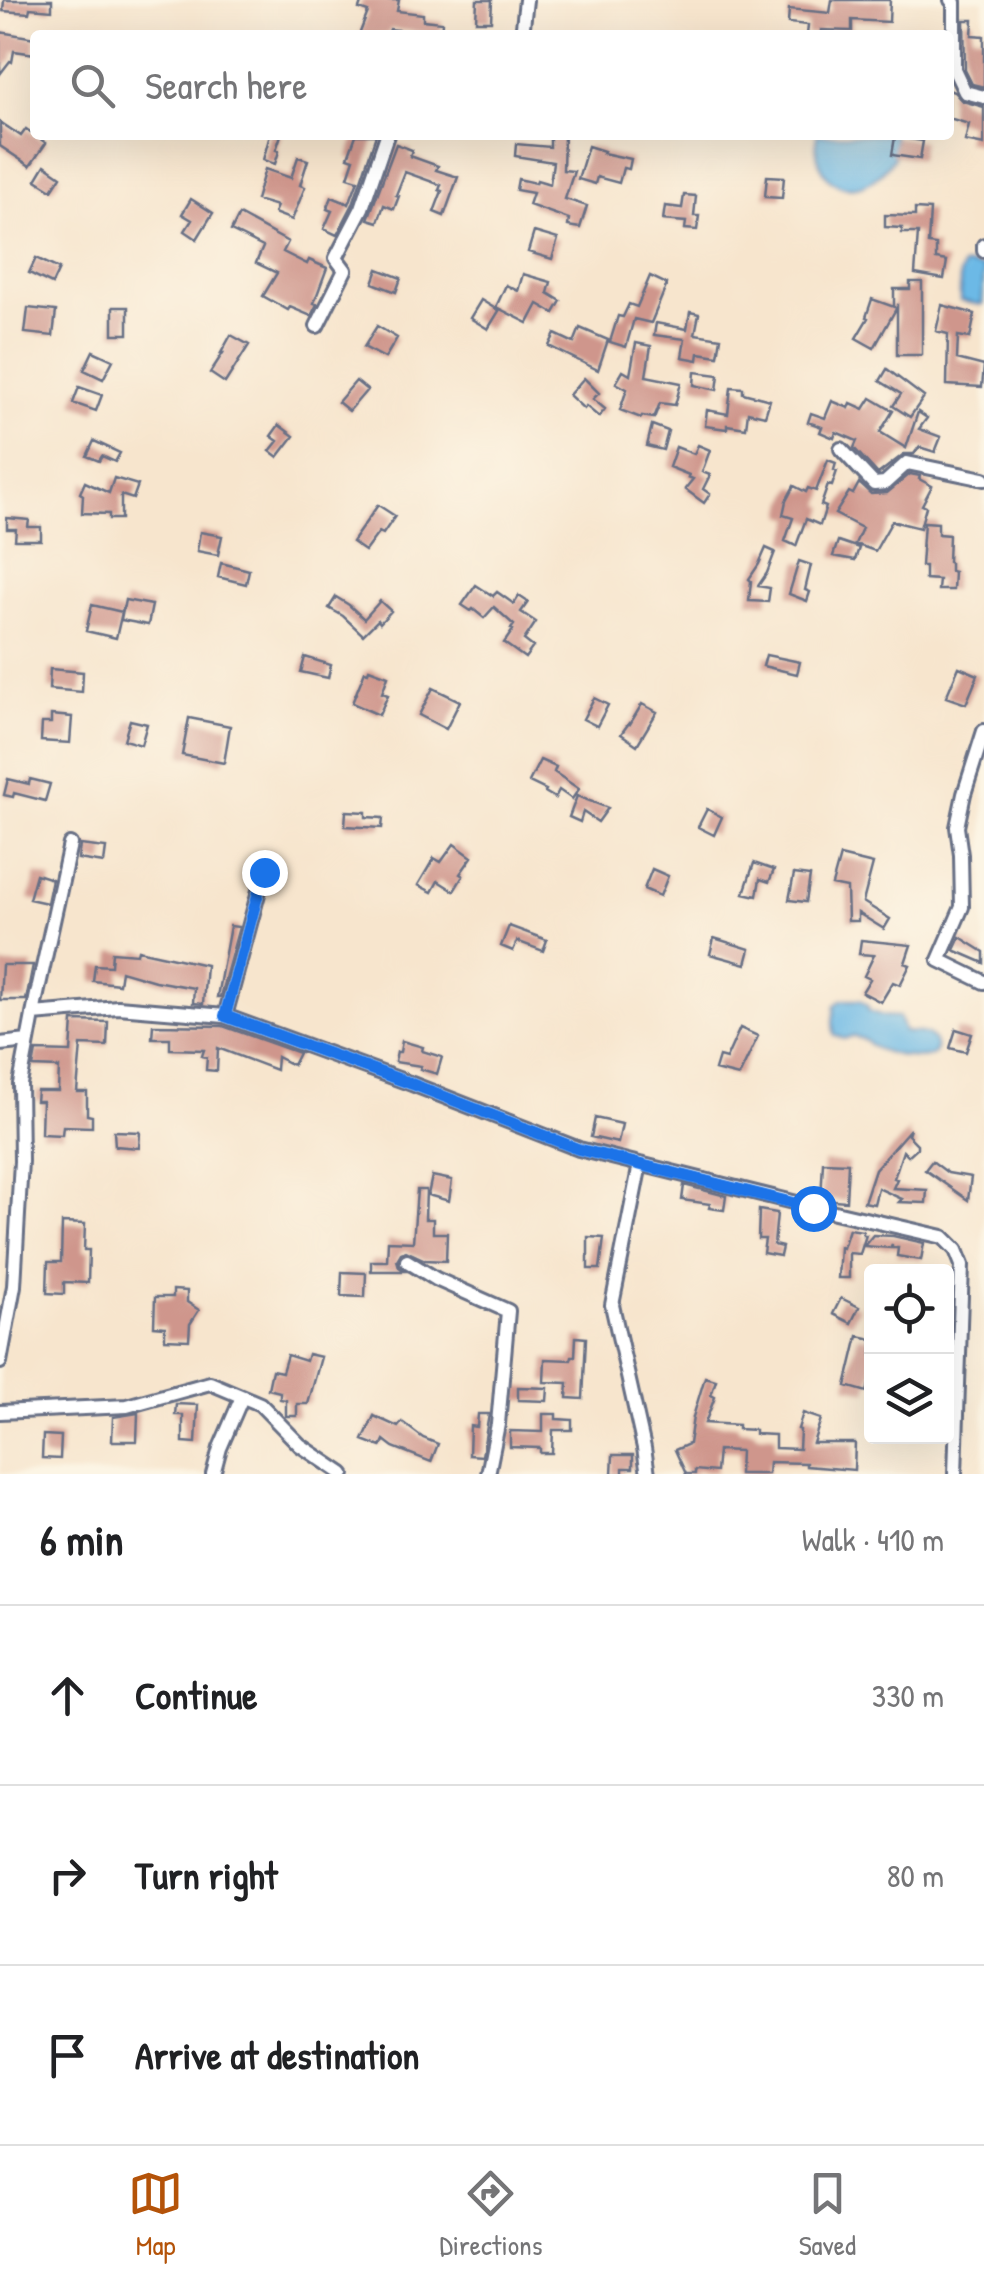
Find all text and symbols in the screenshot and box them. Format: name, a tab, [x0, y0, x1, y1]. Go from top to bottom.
search box	[30, 30, 954, 140]
icon: search	[65, 58, 120, 113]
text: Search here	[145, 59, 307, 111]
route end	[242, 850, 288, 896]
route start	[791, 1186, 837, 1232]
map controls	[864, 1264, 954, 1444]
button: locate	[864, 1264, 954, 1354]
button: layers	[864, 1354, 954, 1444]
text: 6 min	[40, 1511, 123, 1568]
text: Walk · 410 m	[802, 1518, 944, 1561]
icon: ahead	[40, 1668, 95, 1723]
text: Continue	[135, 1669, 257, 1721]
text: 330 m	[872, 1674, 944, 1717]
icon: right	[40, 1848, 95, 1903]
text: Turn right	[135, 1849, 278, 1901]
text: 80 m	[887, 1854, 944, 1897]
icon: arrive	[40, 2028, 95, 2083]
text: Arrive at destination	[135, 2029, 419, 2081]
tab: Map	[128, 2166, 183, 2264]
tab: Directions	[439, 2166, 542, 2264]
tab: Saved	[799, 2166, 856, 2264]

